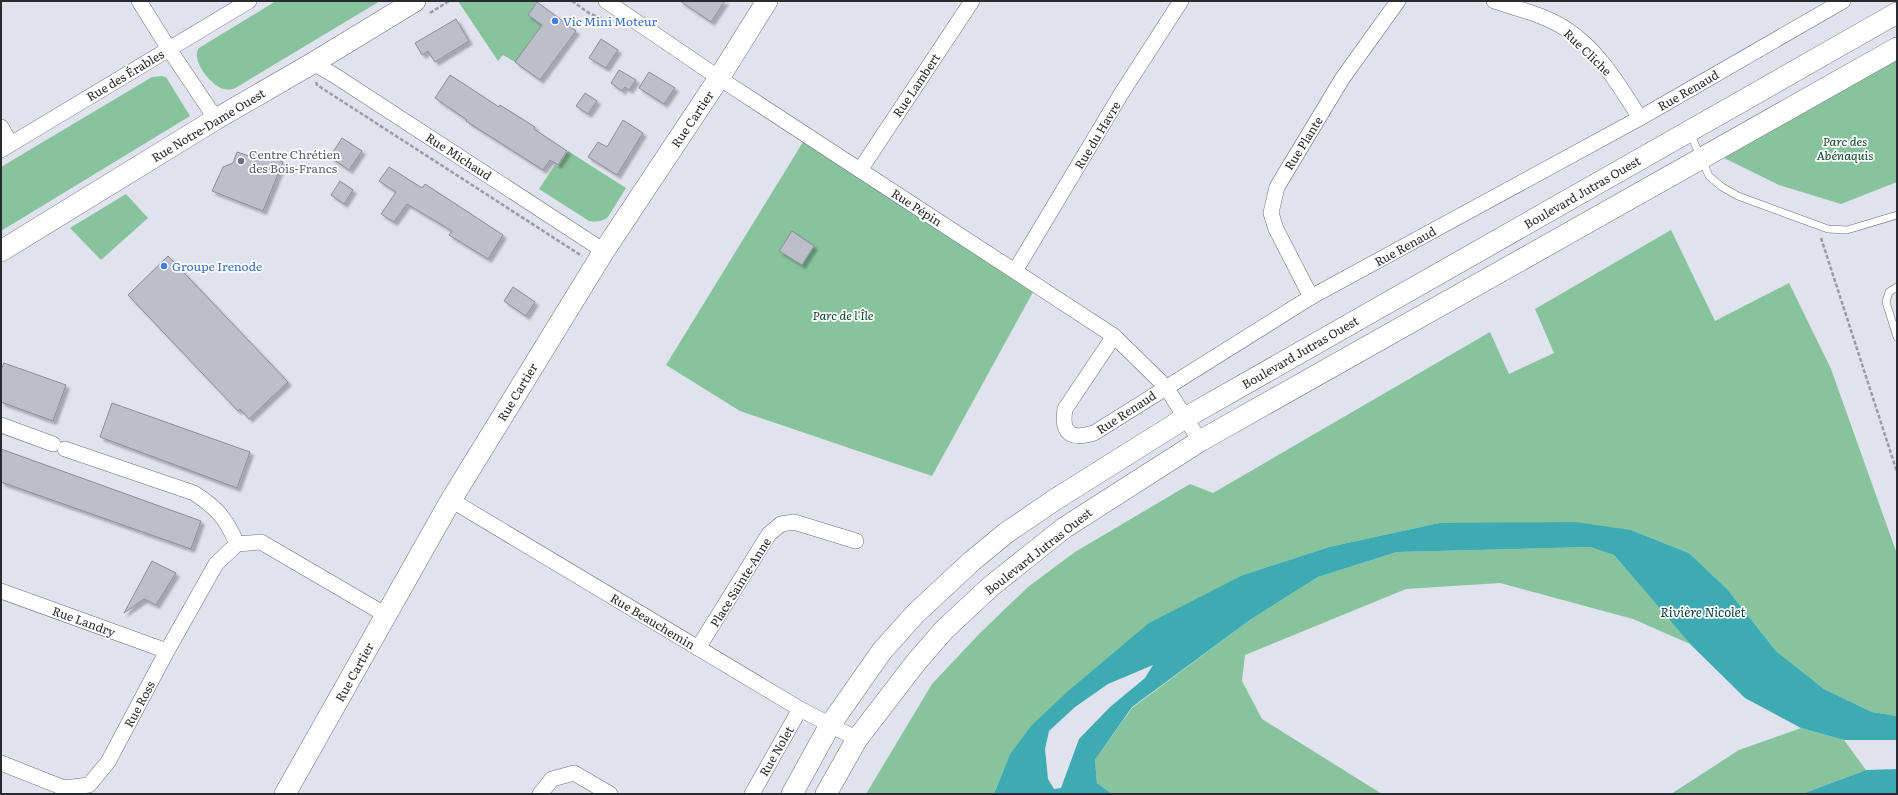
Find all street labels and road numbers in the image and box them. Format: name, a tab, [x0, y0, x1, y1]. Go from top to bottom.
street label: Rue Cliche	[1560, 24, 1616, 80]
street label: Rue des Érables	[83, 44, 168, 105]
street label: Rue Lambert	[888, 49, 944, 121]
street label: Rue Renaud	[1654, 65, 1722, 115]
street label: Rue Notre-Dame Ouest	[148, 84, 268, 166]
street label: Rue Cartier	[666, 87, 718, 151]
street label: Rue du Havre	[1070, 98, 1124, 172]
street label: Rue Plante	[1279, 113, 1327, 173]
street label: Rue Michaud	[423, 128, 496, 184]
street label: Boulevard Jutras Ouest	[1520, 151, 1644, 233]
street label: Rue Pépin	[888, 184, 946, 230]
street label: Rue Renaud	[1371, 221, 1440, 270]
street label: Boulevard Jutras Ouest	[1238, 311, 1362, 393]
street label: Rue Cartier	[492, 359, 542, 425]
street label: Rue Renaud	[1093, 386, 1160, 438]
street label: Boulevard Jutras Ouest	[980, 503, 1096, 599]
street label: Place Sainte-Anne	[705, 534, 775, 630]
street label: Rue Beauchemin	[607, 589, 699, 653]
street label: Rue Landry	[50, 601, 118, 641]
street label: Rue Cartier	[330, 639, 378, 705]
street label: Rue Ross	[119, 677, 159, 730]
street label: Rue Nolet	[754, 722, 798, 780]

